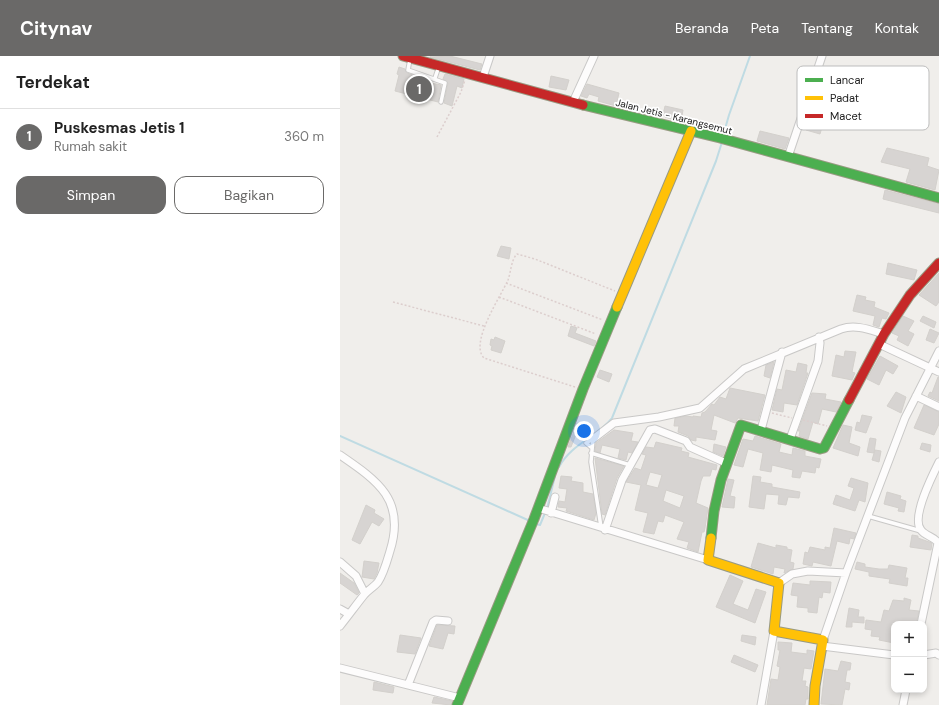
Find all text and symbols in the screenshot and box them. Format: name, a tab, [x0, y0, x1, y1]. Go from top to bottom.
text: Citynav	[20, 16, 92, 41]
text: Beranda	[675, 19, 729, 37]
text: Peta	[751, 19, 779, 37]
text: Tentang	[801, 19, 853, 37]
text: Kontak	[875, 19, 919, 37]
legend	[797, 66, 929, 130]
text: Terdekat	[16, 71, 90, 93]
text: Lancar	[830, 73, 864, 87]
pin: 1	[406, 74, 432, 104]
text: Padat	[830, 91, 859, 105]
street label: Jalan Jetis - Karangsemut	[614, 96, 734, 137]
text: Macet	[830, 109, 862, 123]
text: Puskesmas Jetis 1	[54, 118, 185, 138]
text: 1	[27, 128, 31, 145]
text: 360 m	[284, 128, 324, 145]
text: Rumah sakit	[54, 138, 127, 155]
button: Simpan	[16, 176, 166, 214]
button: Bagikan	[174, 176, 324, 214]
your location	[574, 421, 594, 441]
map controls	[891, 621, 927, 693]
button: +	[891, 621, 927, 657]
button: −	[891, 657, 927, 693]

